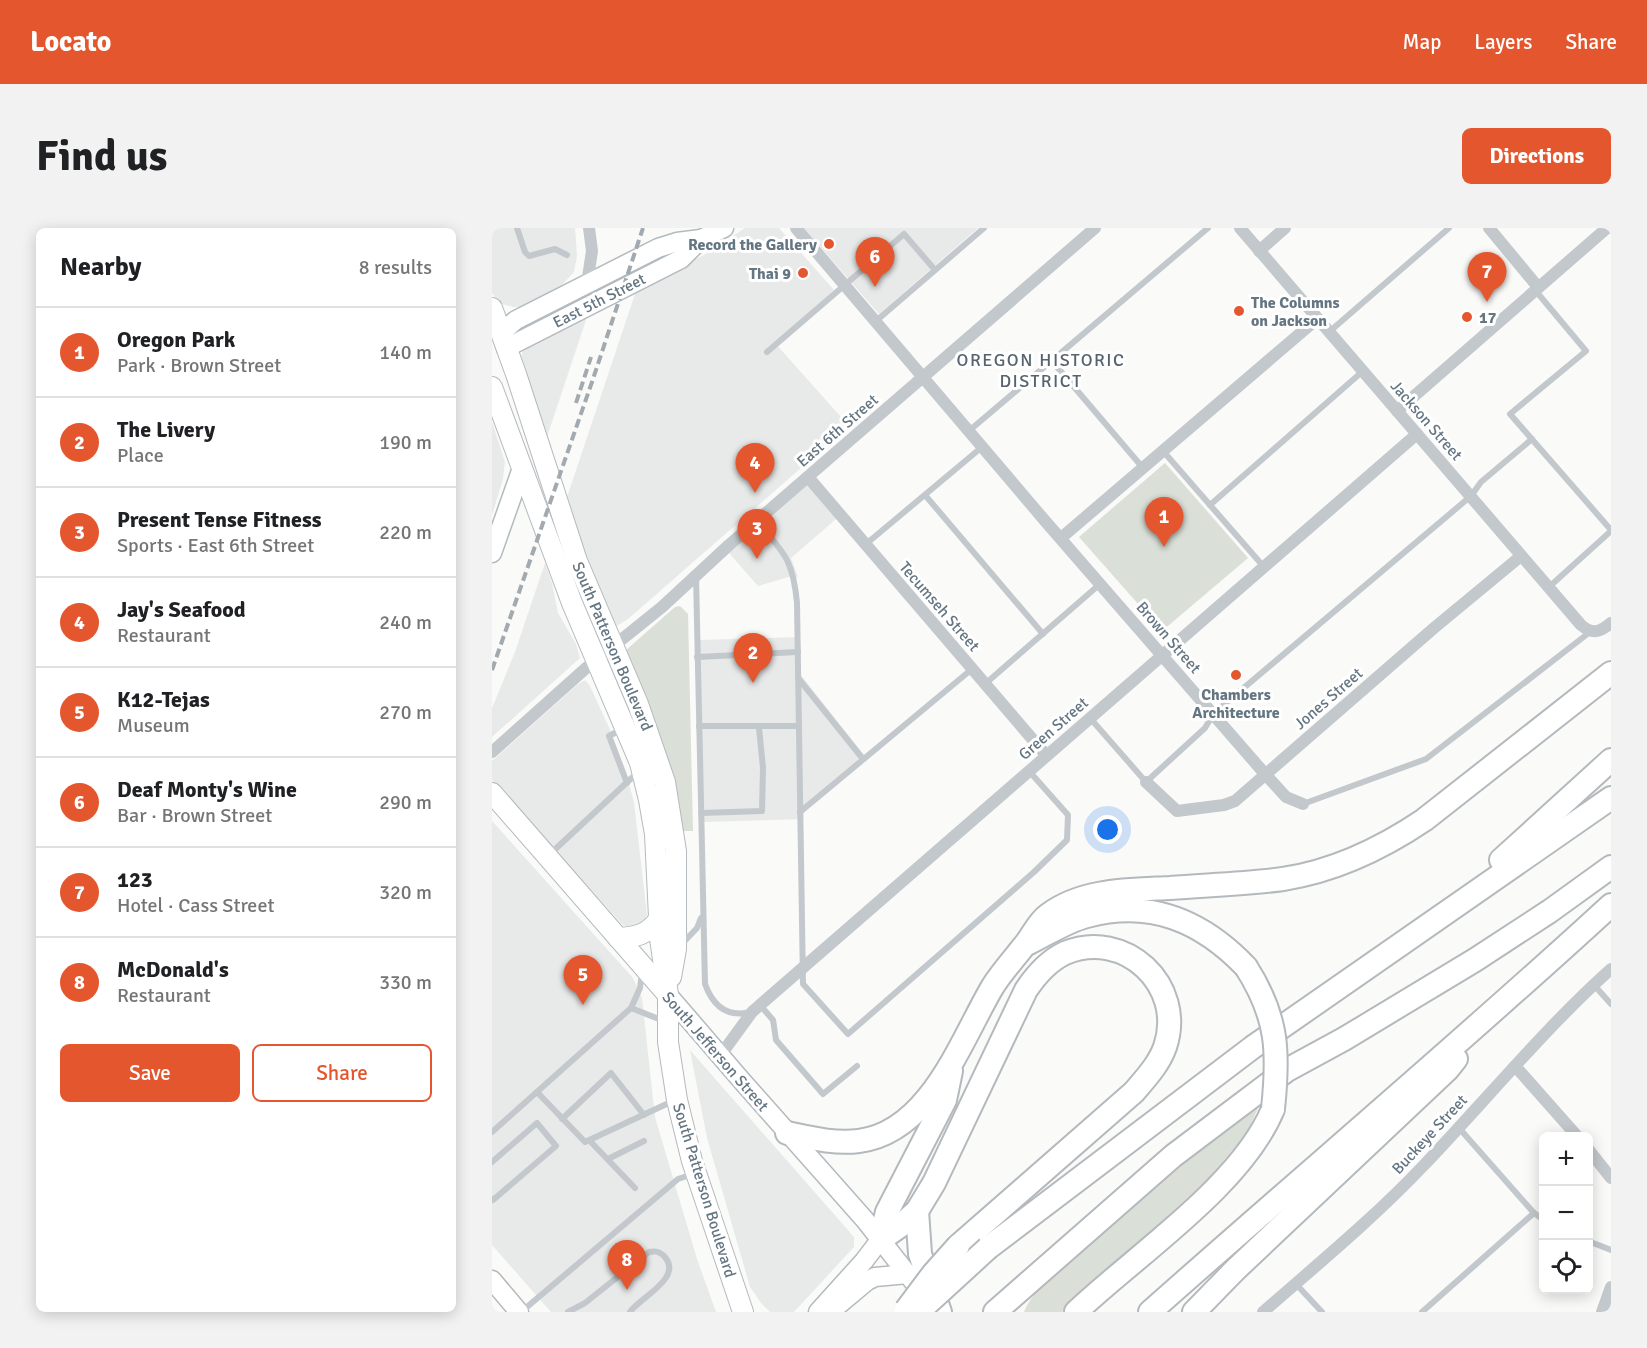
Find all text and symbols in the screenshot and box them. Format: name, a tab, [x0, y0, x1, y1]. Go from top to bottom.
text: Locato	[30, 25, 111, 59]
text: Map	[1403, 29, 1441, 55]
text: Layers	[1474, 29, 1532, 55]
text: Share	[1565, 29, 1617, 55]
button: Directions	[1462, 128, 1611, 184]
text: Find us	[36, 131, 167, 182]
place label: Record the Gallery	[688, 235, 817, 255]
marker: Record the Gallery	[822, 237, 836, 251]
pin: 6	[856, 238, 895, 287]
text: Nearby	[60, 251, 141, 283]
pin: 7	[1468, 253, 1506, 302]
text: 8 results	[359, 255, 432, 280]
place label: Thai 9	[749, 264, 791, 284]
marker: Thai 9	[796, 266, 810, 280]
street label: East 5th Street	[550, 269, 649, 333]
place label: The Columns on Jackson	[1251, 293, 1340, 331]
marker: The Columns on Jackson	[1232, 304, 1246, 318]
place label: 17	[1479, 308, 1497, 328]
marker: 17	[1460, 310, 1474, 324]
text: Oregon Park	[117, 326, 235, 353]
text: 1	[74, 340, 85, 365]
text: 140 m	[379, 340, 432, 365]
district label: OREGON HISTORIC DISTRICT	[957, 349, 1125, 392]
text: Park · Brown Street	[117, 353, 281, 378]
street label: Jackson Street	[1386, 377, 1467, 465]
street label: East 6th Street	[793, 390, 883, 472]
text: The Livery	[117, 416, 215, 443]
text: 2	[74, 430, 85, 455]
text: 190 m	[379, 430, 432, 455]
text: Place	[117, 443, 164, 468]
pin: 4	[736, 444, 774, 493]
pin: 1	[1144, 498, 1184, 547]
text: Present Tense Fitness	[117, 506, 321, 533]
pin: 3	[738, 510, 776, 559]
text: 3	[74, 520, 85, 545]
text: 220 m	[379, 520, 432, 545]
text: Sports · East 6th Street	[117, 533, 314, 558]
street label: Tecumseh Street	[895, 558, 984, 656]
street label: South Patterson Boulevard	[567, 559, 657, 734]
text: Jay's Seafood	[117, 596, 246, 623]
street label: Brown Street	[1132, 598, 1205, 678]
text: 4	[74, 610, 85, 635]
text: 240 m	[379, 610, 432, 635]
text: Restaurant	[117, 623, 211, 648]
pin: 2	[734, 634, 772, 683]
street label: Jones Street	[1290, 663, 1367, 734]
marker: Chambers Architecture	[1229, 668, 1243, 682]
place label: Chambers Architecture	[1192, 685, 1280, 723]
text: K12-Tejas	[117, 686, 210, 713]
street label: Green Street	[1015, 693, 1093, 764]
text: 5	[74, 700, 85, 725]
text: 270 m	[379, 700, 432, 725]
text: Museum	[117, 713, 190, 738]
text: Deaf Monty's Wine	[117, 776, 297, 803]
text: 6	[74, 790, 85, 815]
text: 290 m	[379, 790, 432, 815]
text: Bar · Brown Street	[117, 803, 272, 828]
your location	[1093, 815, 1122, 844]
text: 123	[117, 866, 153, 893]
text: 7	[74, 880, 85, 905]
text: 320 m	[379, 880, 432, 905]
text: Hotel · Cass Street	[117, 893, 274, 918]
text: McDonald's	[117, 956, 229, 983]
pin: 5	[564, 956, 602, 1005]
text: 8	[74, 970, 85, 995]
text: 330 m	[379, 970, 432, 995]
text: Restaurant	[117, 983, 211, 1008]
street label: South Jefferson Street	[658, 988, 773, 1116]
button: Save	[60, 1044, 240, 1102]
button: Share	[252, 1044, 432, 1102]
street label: Buckeye Street	[1388, 1090, 1472, 1179]
street label: South Patterson Boulevard	[668, 1101, 740, 1280]
map controls	[1539, 1132, 1593, 1294]
button: +	[1539, 1132, 1593, 1186]
button: −	[1539, 1186, 1593, 1240]
pin: 8	[608, 1240, 646, 1290]
button: locate	[1539, 1240, 1593, 1294]

